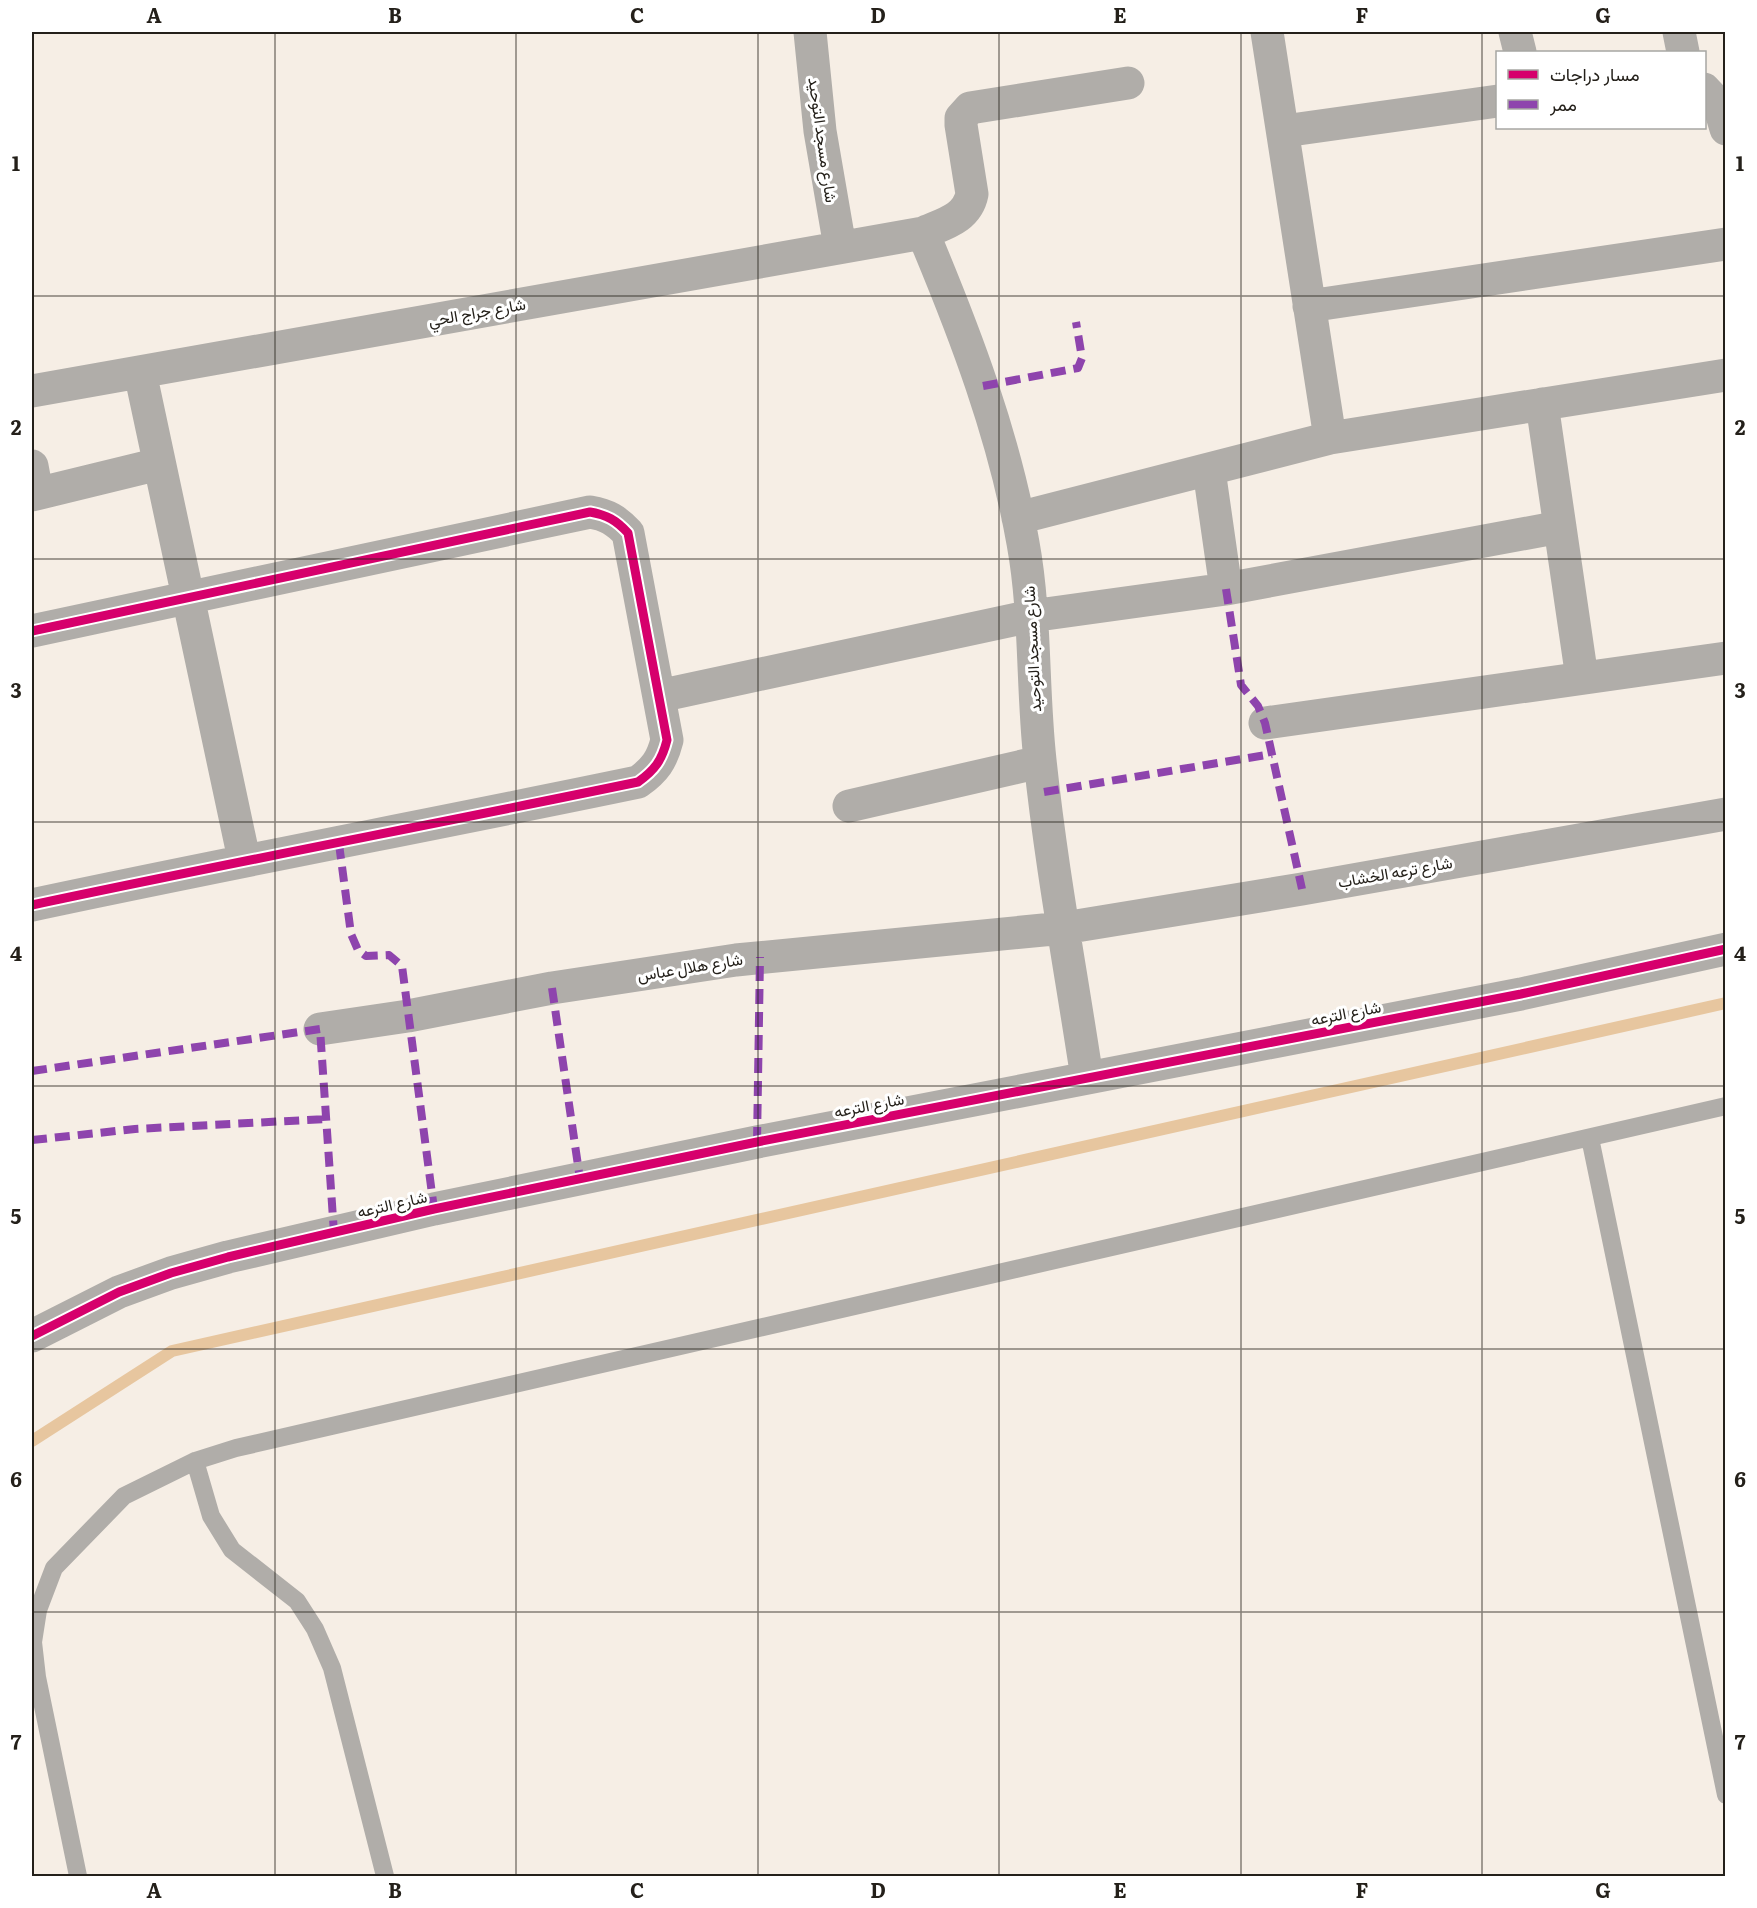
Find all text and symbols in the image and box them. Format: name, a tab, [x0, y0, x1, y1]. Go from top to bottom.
text: A	[146, 0, 162, 29]
text: B	[388, 0, 402, 29]
text: C	[630, 0, 644, 29]
text: D	[870, 0, 886, 29]
text: E	[1113, 0, 1127, 29]
text: F	[1356, 0, 1369, 29]
text: G	[1595, 0, 1611, 29]
legend	[1496, 51, 1706, 129]
text: مسار دراجات	[1550, 60, 1640, 87]
street label: شارع مسجد التوحيد	[802, 76, 845, 204]
text: ممر	[1549, 90, 1577, 117]
text: 1	[12, 147, 20, 177]
text: 1	[1736, 147, 1744, 177]
street label: شارع جراج الحي	[426, 291, 528, 334]
text: 2	[11, 411, 22, 441]
text: 2	[1735, 411, 1746, 441]
street label: شارع مسجد التوحيد	[1016, 585, 1047, 713]
text: 3	[10, 674, 22, 704]
text: 3	[1734, 674, 1746, 704]
street label: شارع ترعه الخشاب	[1336, 849, 1454, 894]
text: 4	[10, 937, 22, 967]
text: 4	[1734, 937, 1746, 967]
street label: شارع هلال عباس	[635, 946, 745, 987]
street label: شارع الترعه	[1309, 993, 1383, 1032]
street label: شارع الترعه	[832, 1085, 906, 1124]
street label: شارع الترعه	[354, 1183, 429, 1224]
text: 5	[11, 1200, 22, 1230]
text: 5	[1735, 1200, 1746, 1230]
text: 6	[10, 1463, 22, 1493]
text: 6	[1734, 1463, 1746, 1493]
text: 7	[11, 1726, 22, 1756]
text: 7	[1735, 1726, 1746, 1756]
text: A	[146, 1874, 162, 1904]
text: B	[388, 1874, 402, 1904]
text: C	[630, 1874, 644, 1904]
text: D	[870, 1874, 886, 1904]
text: E	[1113, 1874, 1127, 1904]
text: F	[1356, 1874, 1369, 1904]
text: G	[1595, 1874, 1611, 1904]

